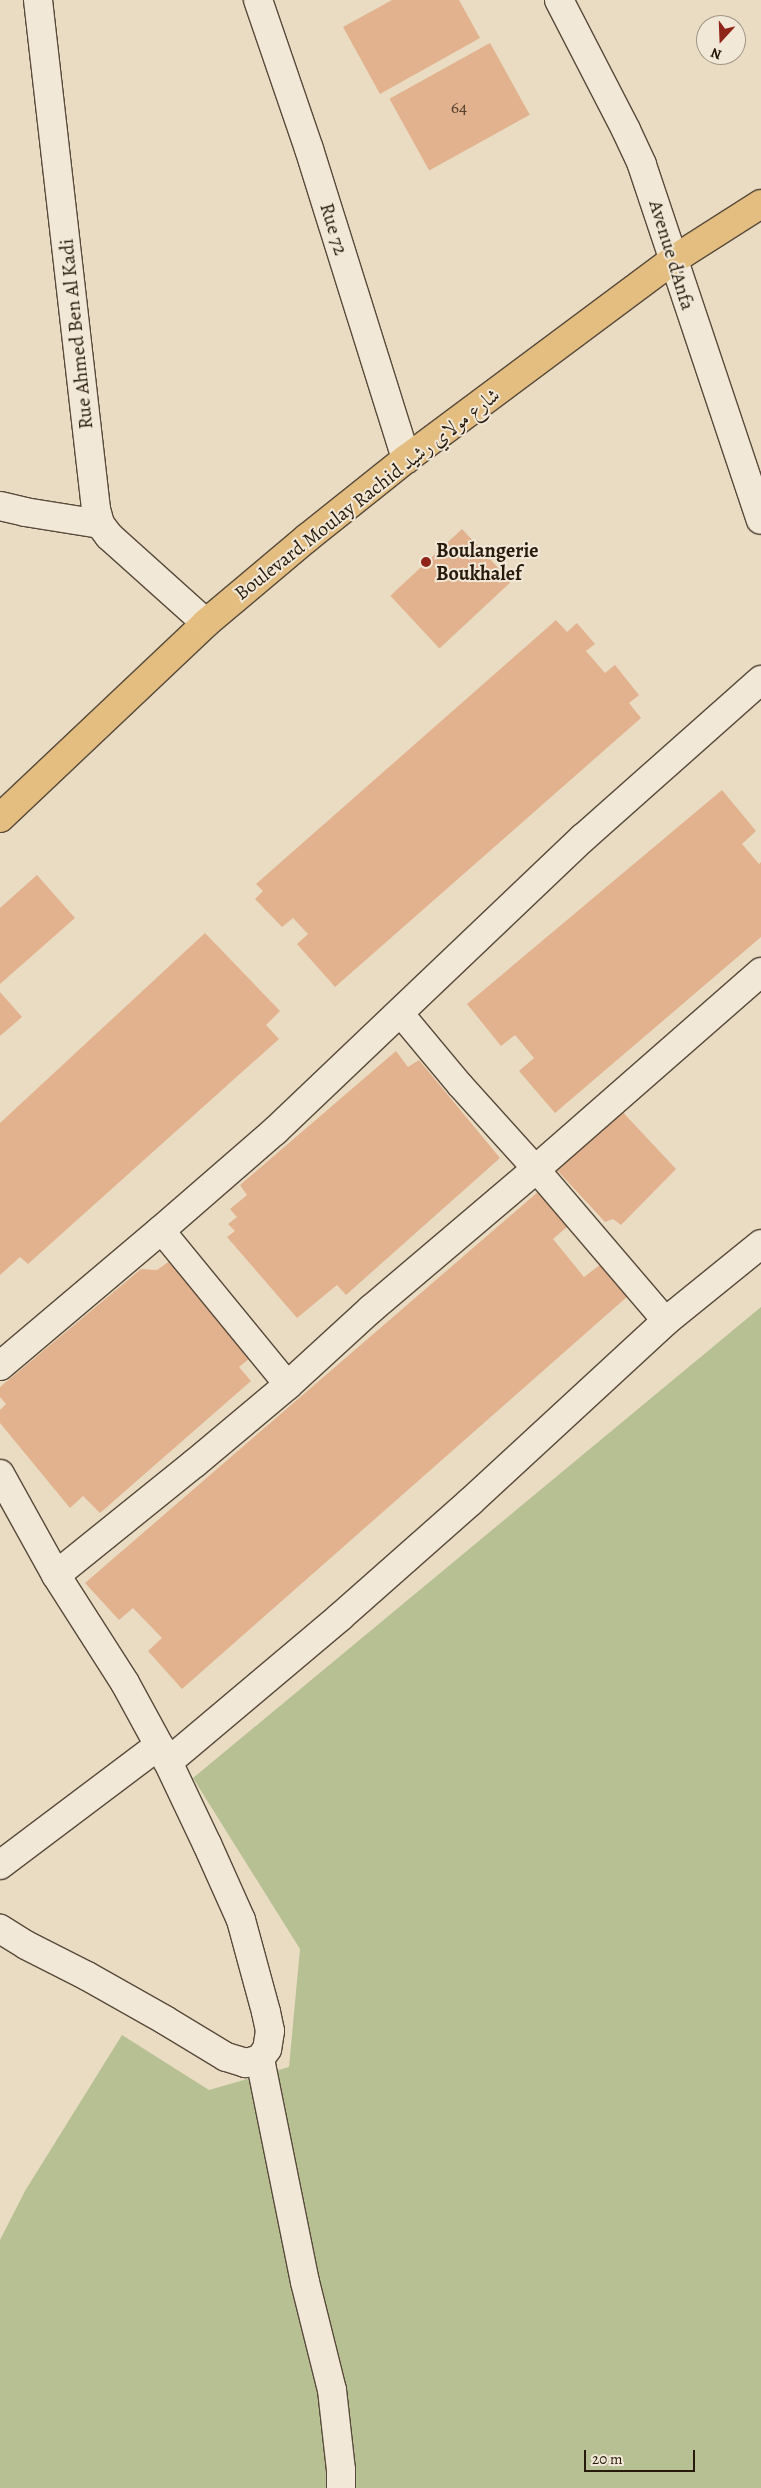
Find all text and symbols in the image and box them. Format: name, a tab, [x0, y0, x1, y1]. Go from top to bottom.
north arrow	[696, 15, 746, 65]
text: N	[708, 43, 724, 64]
house number: 64	[451, 96, 467, 118]
street label: Avenue d'Anfa	[644, 197, 700, 313]
street label: Rue 72	[315, 200, 353, 258]
street label: Rue Ahmed Ben Al Kadi	[54, 238, 98, 430]
street label: Boulevard Moulay Rachid شارع مولاي رشيد	[230, 383, 504, 605]
place label: Boulangerie Boukhalef	[436, 538, 538, 585]
marker: Boulangerie Boukhalef	[420, 556, 432, 568]
scale bar	[586, 2440, 697, 2472]
text: 20 m	[592, 2449, 623, 2469]

